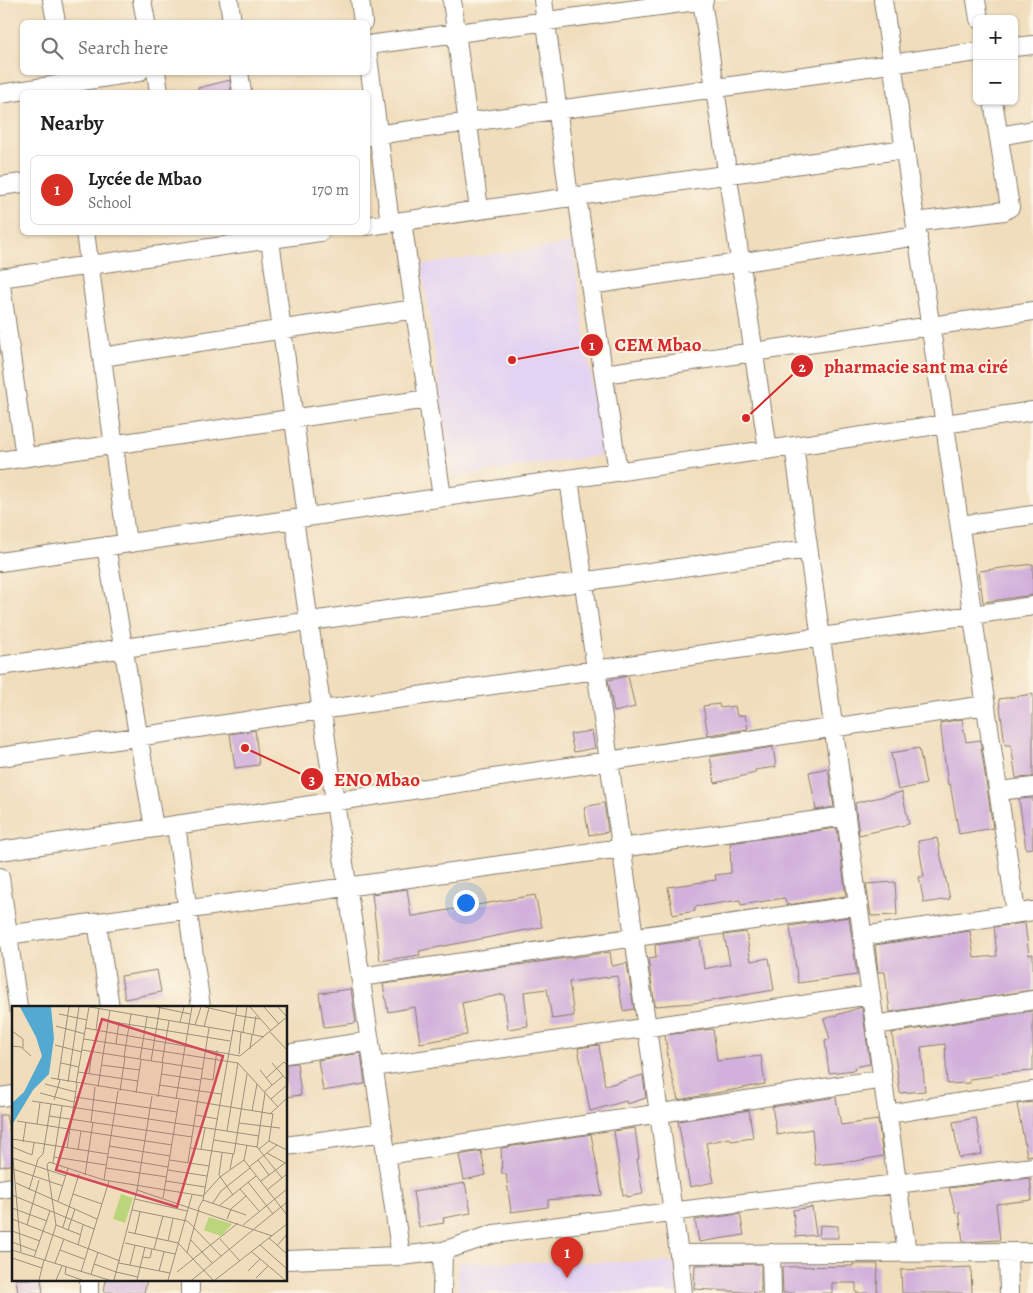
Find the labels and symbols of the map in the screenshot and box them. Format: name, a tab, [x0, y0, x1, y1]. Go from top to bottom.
callout: CEM Mbao	[580, 328, 712, 362]
text: CEM Mbao	[614, 332, 702, 358]
text: 1	[589, 335, 595, 355]
callout: pharmacie sant ma ciré	[789, 349, 1018, 383]
text: pharmacie sant ma ciré	[824, 354, 1008, 380]
text: 2	[798, 357, 806, 377]
callout: ENO Mbao	[299, 762, 430, 796]
text: ENO Mbao	[334, 767, 420, 793]
text: 3	[309, 770, 315, 790]
your location	[453, 890, 479, 916]
inset map	[12, 1006, 288, 1280]
pin: 1	[551, 1237, 583, 1278]

